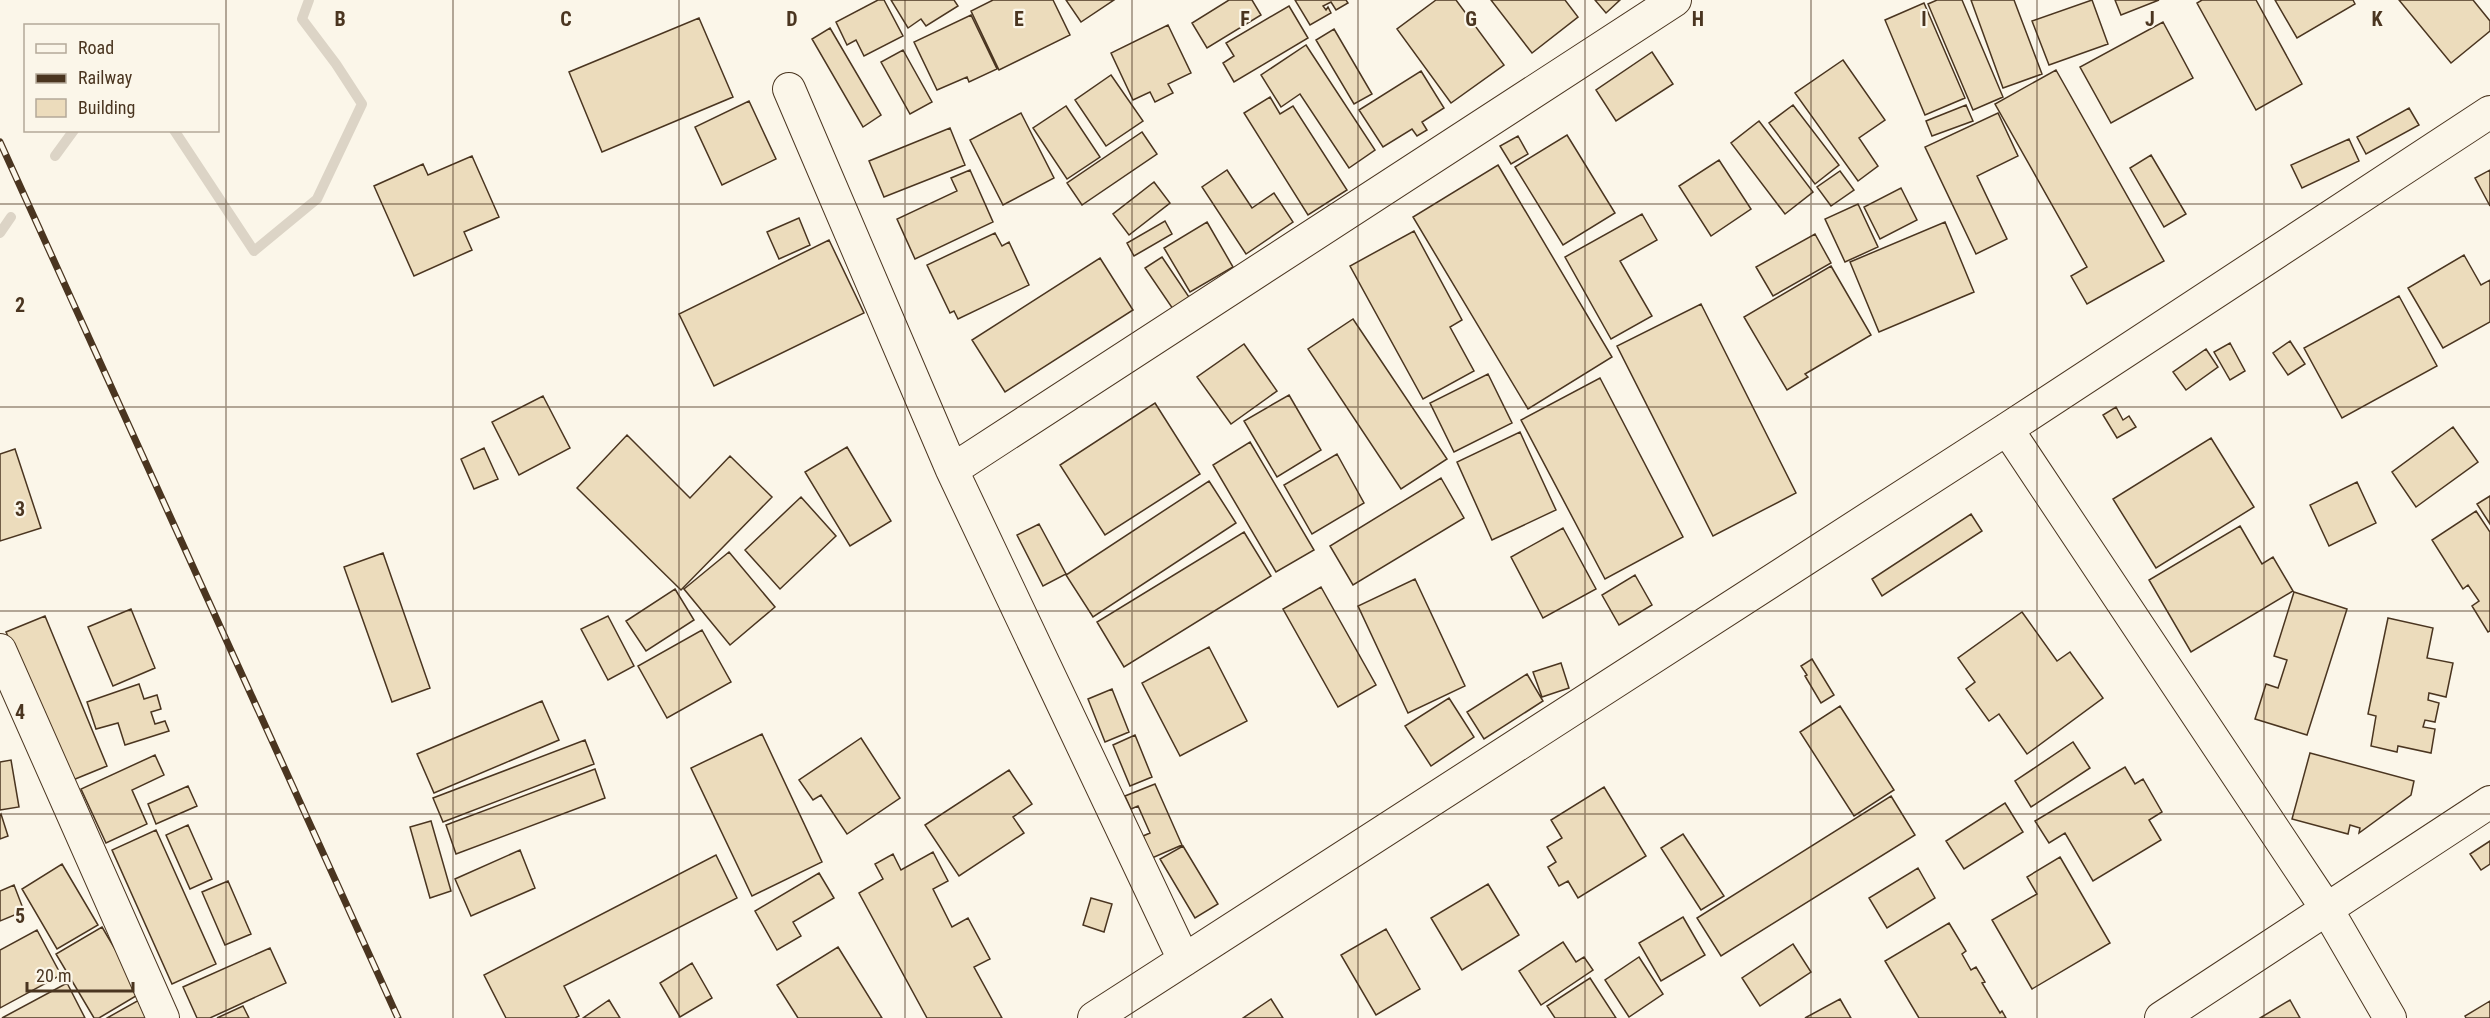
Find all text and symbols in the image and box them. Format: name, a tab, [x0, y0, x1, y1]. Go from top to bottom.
text: B	[334, 7, 346, 31]
text: C	[560, 7, 572, 31]
text: D	[786, 7, 798, 31]
text: E	[1014, 7, 1024, 31]
text: F	[1240, 7, 1250, 31]
text: G	[1465, 7, 1477, 31]
text: H	[1692, 7, 1704, 31]
text: I	[1921, 7, 1927, 31]
text: J	[2145, 7, 2155, 31]
text: K	[2371, 7, 2383, 31]
legend	[24, 24, 219, 132]
text: Road	[78, 37, 114, 58]
text: Railway	[78, 67, 133, 88]
text: Building	[78, 97, 135, 118]
text: 2	[15, 293, 25, 317]
text: 3	[15, 497, 25, 521]
text: 4	[15, 700, 25, 724]
text: 5	[15, 904, 25, 928]
scale bar	[27, 955, 134, 993]
text: 20 m	[36, 965, 71, 986]

